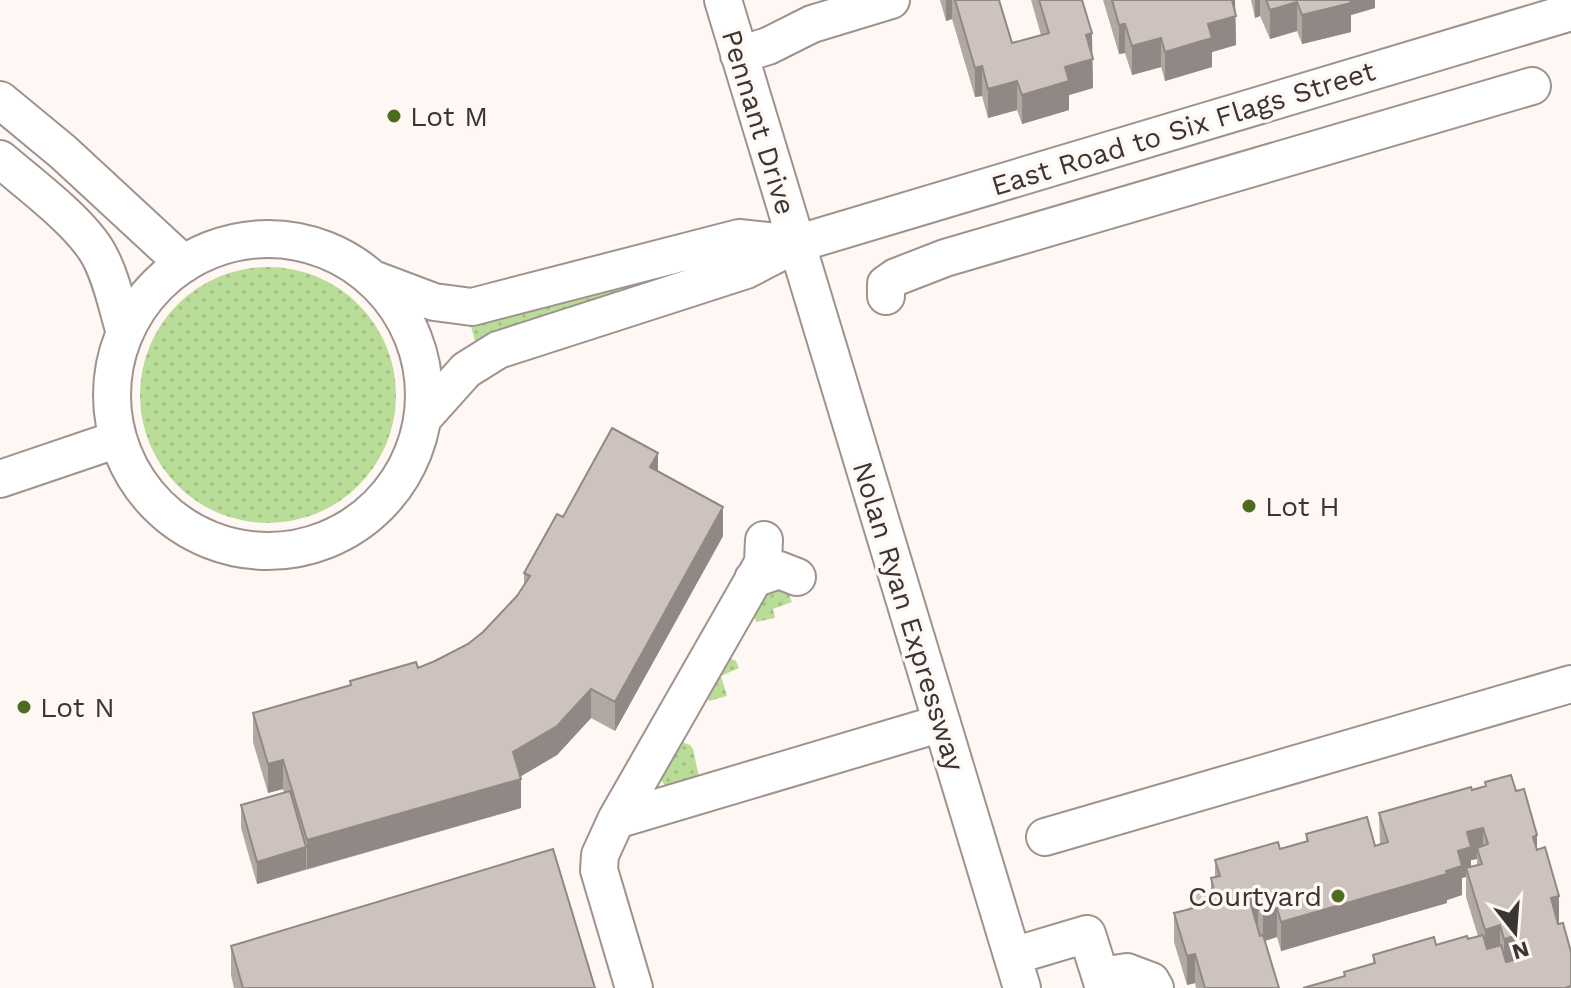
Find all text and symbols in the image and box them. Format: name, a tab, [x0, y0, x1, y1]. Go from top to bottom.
street label: Pennant Drive	[715, 26, 802, 219]
street label: East Road to Six Flags Street	[987, 54, 1379, 203]
place label: Lot M	[410, 100, 488, 133]
marker: Lot M	[385, 107, 403, 125]
street label: Nolan Ryan Expressway	[846, 458, 971, 775]
place label: Lot H	[1265, 490, 1340, 523]
marker: Lot H	[1240, 497, 1258, 515]
place label: Lot N	[40, 691, 115, 724]
marker: Lot N	[15, 698, 33, 716]
place label: Courtyard	[1188, 880, 1322, 913]
marker: Courtyard	[1329, 887, 1347, 905]
north arrow	[1475, 892, 1555, 972]
text: N	[1509, 936, 1532, 965]

